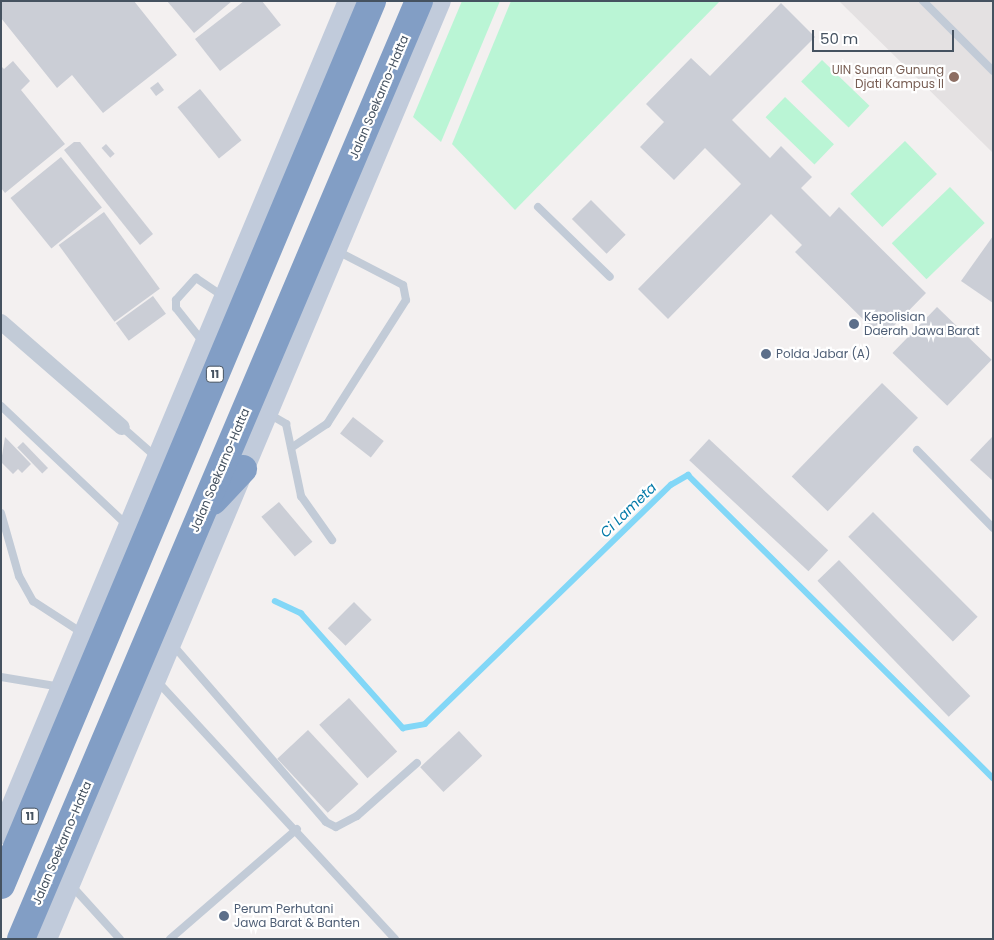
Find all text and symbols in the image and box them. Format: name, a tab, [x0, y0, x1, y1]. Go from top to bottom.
scale bar	[814, 20, 956, 52]
text: 50 m	[820, 28, 858, 49]
street label: Jalan Soekarno-Hatta	[346, 33, 412, 161]
place label: UIN Sunan Gunung Djati Kampus II	[832, 63, 944, 91]
marker: UIN Sunan Gunung Djati Kampus II	[948, 71, 960, 83]
place label: Kepolisian Daerah Jawa Barat	[864, 310, 980, 338]
marker: Kepolisian Daerah Jawa Barat	[848, 318, 860, 330]
place label: Polda Jabar (A)	[776, 347, 870, 361]
marker: Polda Jabar (A)	[760, 348, 772, 360]
road number: 11	[205, 366, 225, 382]
street label: Jalan Soekarno-Hatta	[187, 406, 253, 534]
water label: Ci Lameta	[596, 479, 660, 541]
street label: Jalan Soekarno-Hatta	[29, 779, 95, 907]
road number: 11	[20, 808, 40, 824]
place label: Perum Perhutani Jawa Barat & Banten	[234, 902, 360, 930]
marker: Perum Perhutani Jawa Barat & Banten	[218, 910, 230, 922]

